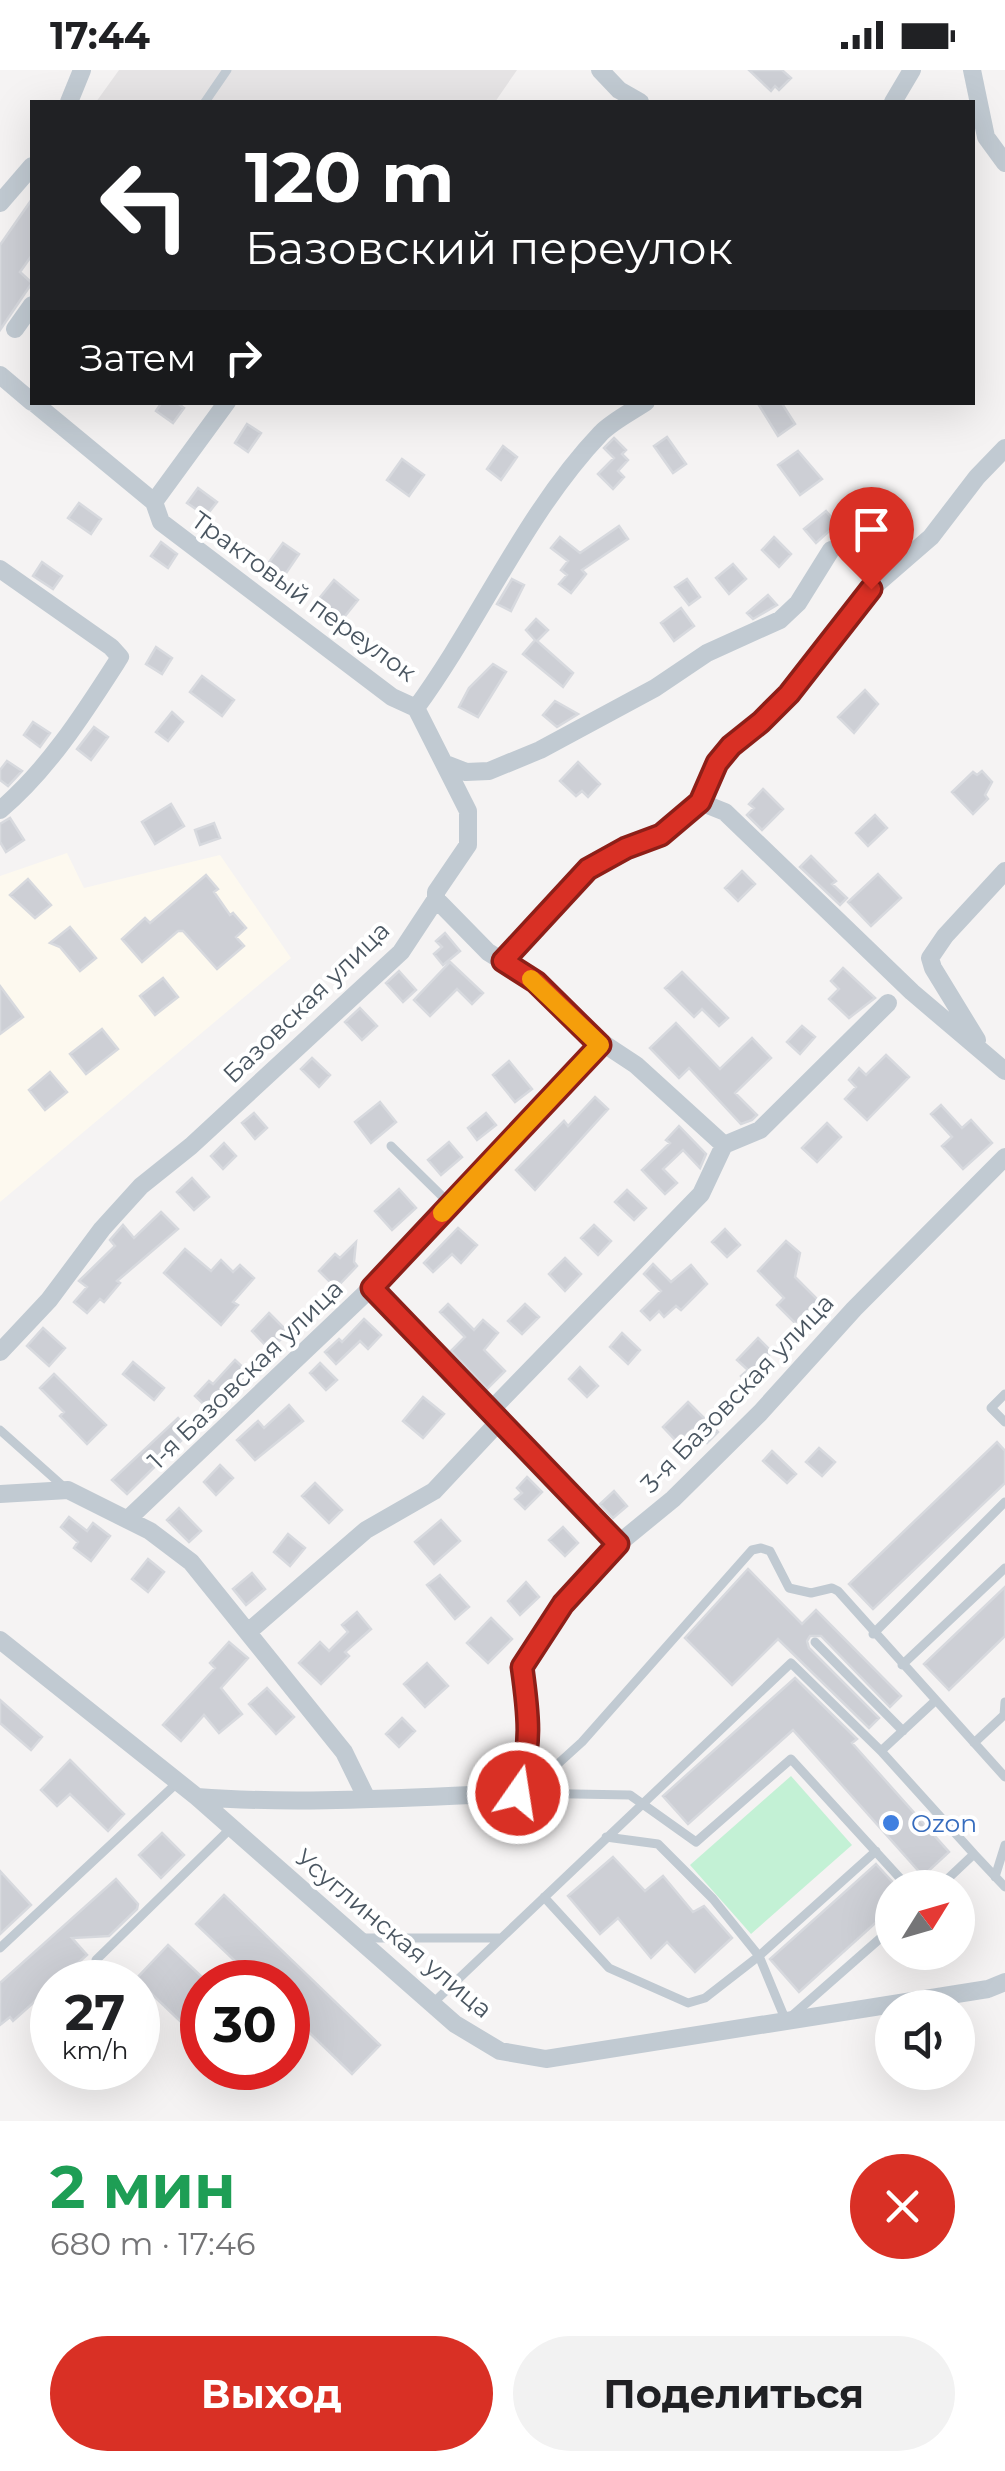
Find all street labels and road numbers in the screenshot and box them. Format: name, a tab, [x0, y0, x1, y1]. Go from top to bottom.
street label: Трактовый переулок	[186, 504, 422, 688]
street label: Базовская улица	[217, 915, 395, 1089]
street label: 1-я Базовская улица	[141, 1273, 349, 1475]
street label: 3-я Базовская улица	[634, 1287, 840, 1499]
street label: Усуглинская улица	[290, 1842, 498, 2024]

